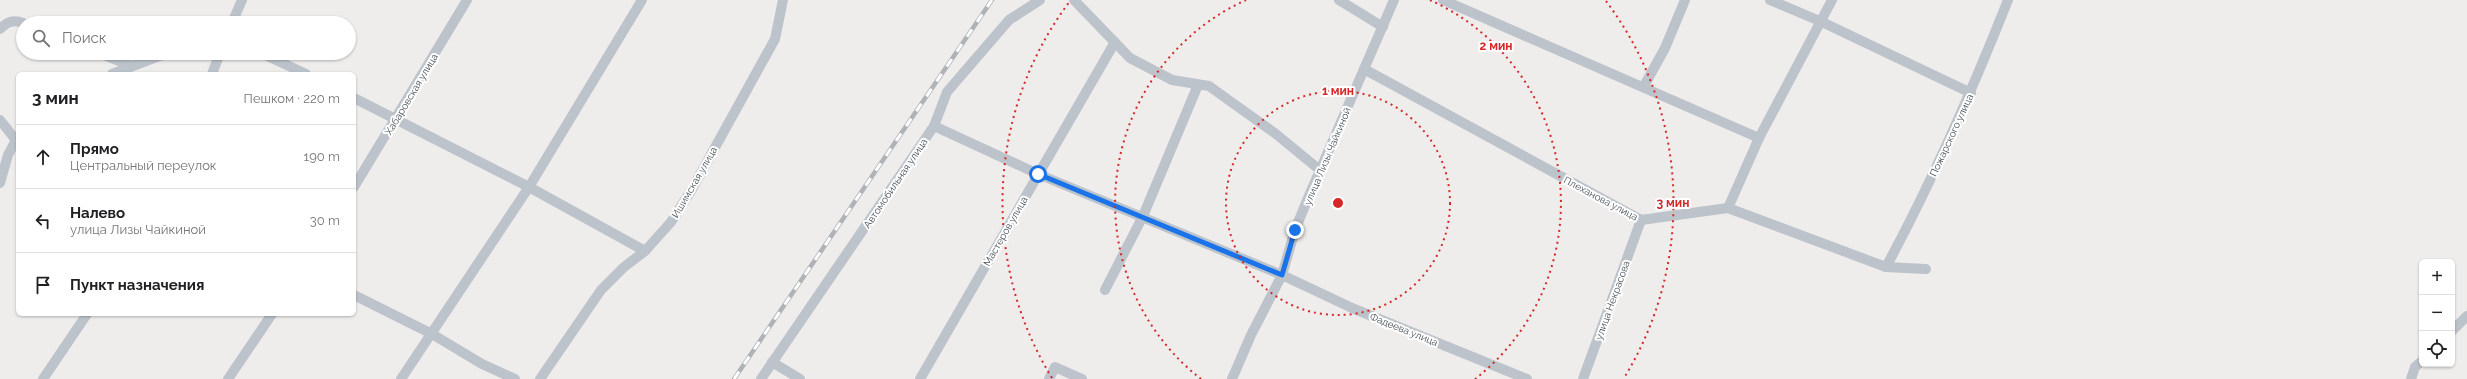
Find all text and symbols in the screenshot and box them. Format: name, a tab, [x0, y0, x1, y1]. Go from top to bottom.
search box	[16, 16, 356, 60]
icon: search	[30, 27, 52, 49]
text: Поиск	[62, 29, 107, 47]
text: 2 мин	[1479, 39, 1513, 53]
street label: Хабаровская улица	[383, 52, 440, 137]
text: 1 мин	[1322, 84, 1354, 98]
text: 3 мин	[32, 88, 79, 108]
text: Пешком · 220 m	[244, 91, 340, 106]
street label: Пожарского улица	[1928, 92, 1975, 178]
street label: улица Лизы Чайкиной	[1302, 106, 1353, 207]
street label: Автомобильная улица	[861, 137, 929, 230]
text: Прямо	[70, 140, 119, 158]
street label: Ишимская улица	[670, 145, 719, 220]
icon: ahead	[32, 146, 54, 168]
text: 190 m	[304, 149, 340, 164]
text: Центральный переулок	[70, 158, 217, 173]
route start	[1029, 165, 1047, 183]
street label: Плеханова улица	[1562, 174, 1640, 223]
street label: Мастеров улица	[981, 195, 1030, 268]
centre of rings	[1331, 196, 1345, 210]
text: 3 мин	[1657, 196, 1689, 210]
text: Налево	[70, 204, 125, 222]
icon: left	[32, 210, 54, 232]
text: 30 m	[310, 213, 340, 228]
route end	[1286, 221, 1304, 239]
text: улица Лизы Чайкиной	[70, 222, 206, 237]
street label: улица Некрасова	[1593, 259, 1632, 341]
map controls	[2419, 259, 2455, 367]
button: +	[2419, 259, 2455, 295]
icon: arrive	[32, 274, 54, 296]
text: Пункт назначения	[70, 276, 204, 294]
button: −	[2419, 295, 2455, 331]
street label: Фадеева улица	[1368, 311, 1439, 348]
button: locate	[2419, 331, 2455, 367]

